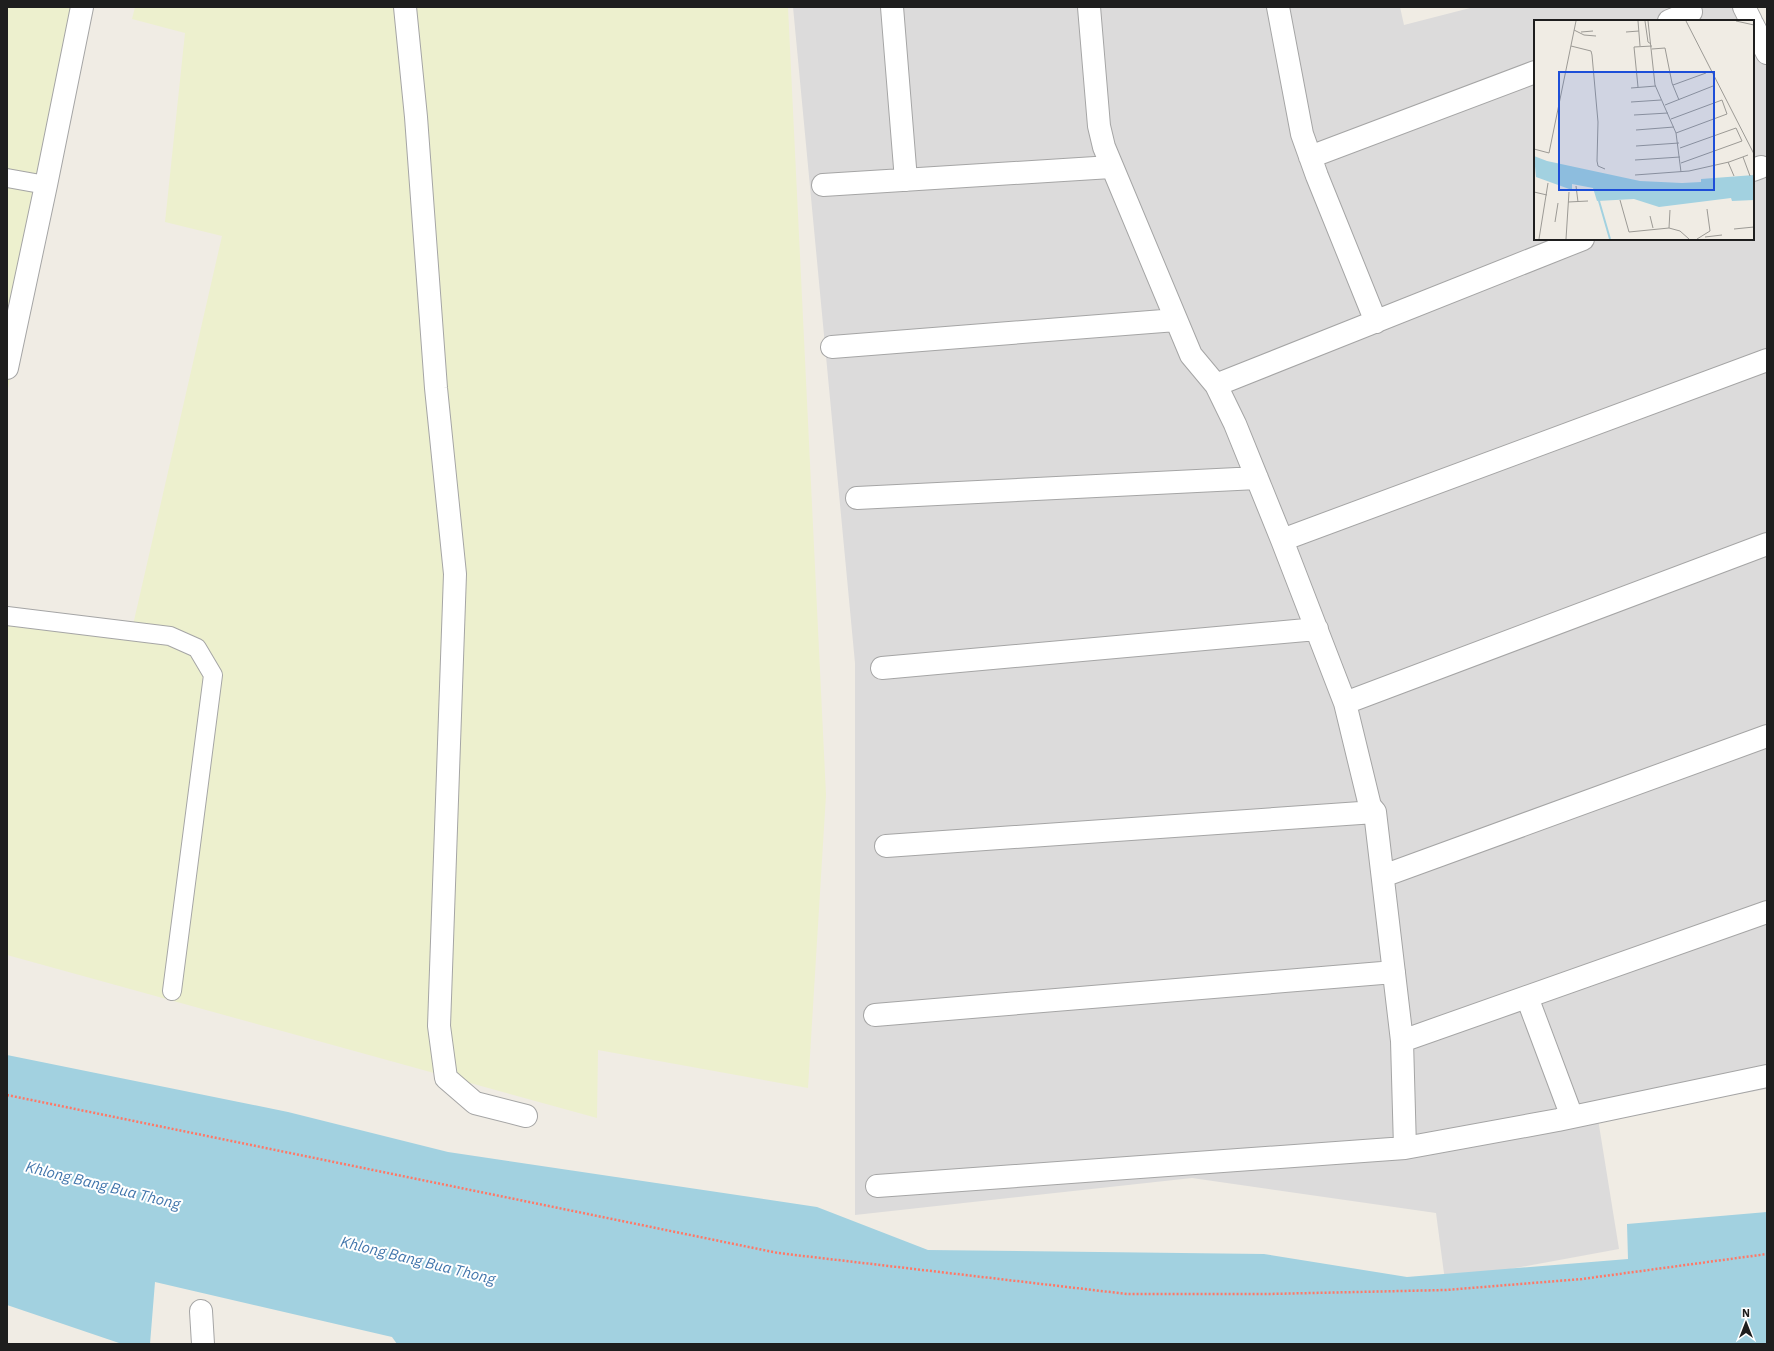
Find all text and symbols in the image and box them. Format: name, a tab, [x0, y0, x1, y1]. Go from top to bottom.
inset map	[1534, 20, 1754, 240]
water label: Khlong Bang Bua Thong	[24, 1157, 184, 1214]
water label: Khlong Bang Bua Thong	[339, 1232, 499, 1289]
north arrow	[1726, 1303, 1766, 1343]
text: N	[1742, 1306, 1750, 1320]

